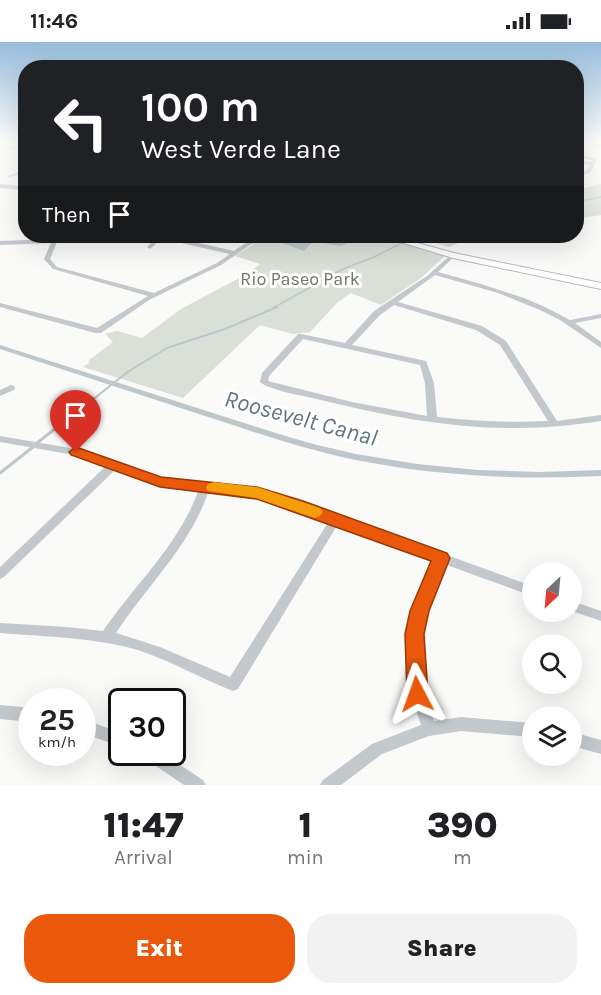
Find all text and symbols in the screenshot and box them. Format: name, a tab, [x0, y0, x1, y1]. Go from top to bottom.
text: 11:46	[30, 8, 78, 34]
text: 100 m	[141, 82, 260, 132]
icon: left	[42, 84, 120, 162]
text: West Verde Lane	[141, 133, 341, 165]
icon: arrive	[103, 198, 136, 231]
text: Then	[42, 202, 91, 228]
park label: Rio Paseo Park	[240, 268, 360, 290]
water label: Roosevelt Canal	[222, 384, 380, 452]
pin	[50, 390, 101, 452]
icon: arrive	[59, 399, 92, 432]
north arrow	[522, 562, 582, 622]
map controls	[522, 562, 582, 766]
button: search	[522, 634, 582, 694]
position arrow	[385, 662, 449, 726]
speed limit sign: 30	[108, 688, 186, 766]
text: 25	[39, 702, 75, 738]
button: layers	[522, 706, 582, 766]
text: km/h	[38, 733, 76, 751]
text: 11:47	[103, 804, 184, 846]
text: 1	[298, 804, 312, 846]
text: 390	[427, 804, 498, 846]
text: Arrival	[114, 846, 173, 869]
text: min	[287, 846, 324, 869]
text: m	[453, 846, 472, 869]
button: Exit	[24, 914, 295, 983]
button: Share	[307, 914, 577, 983]

